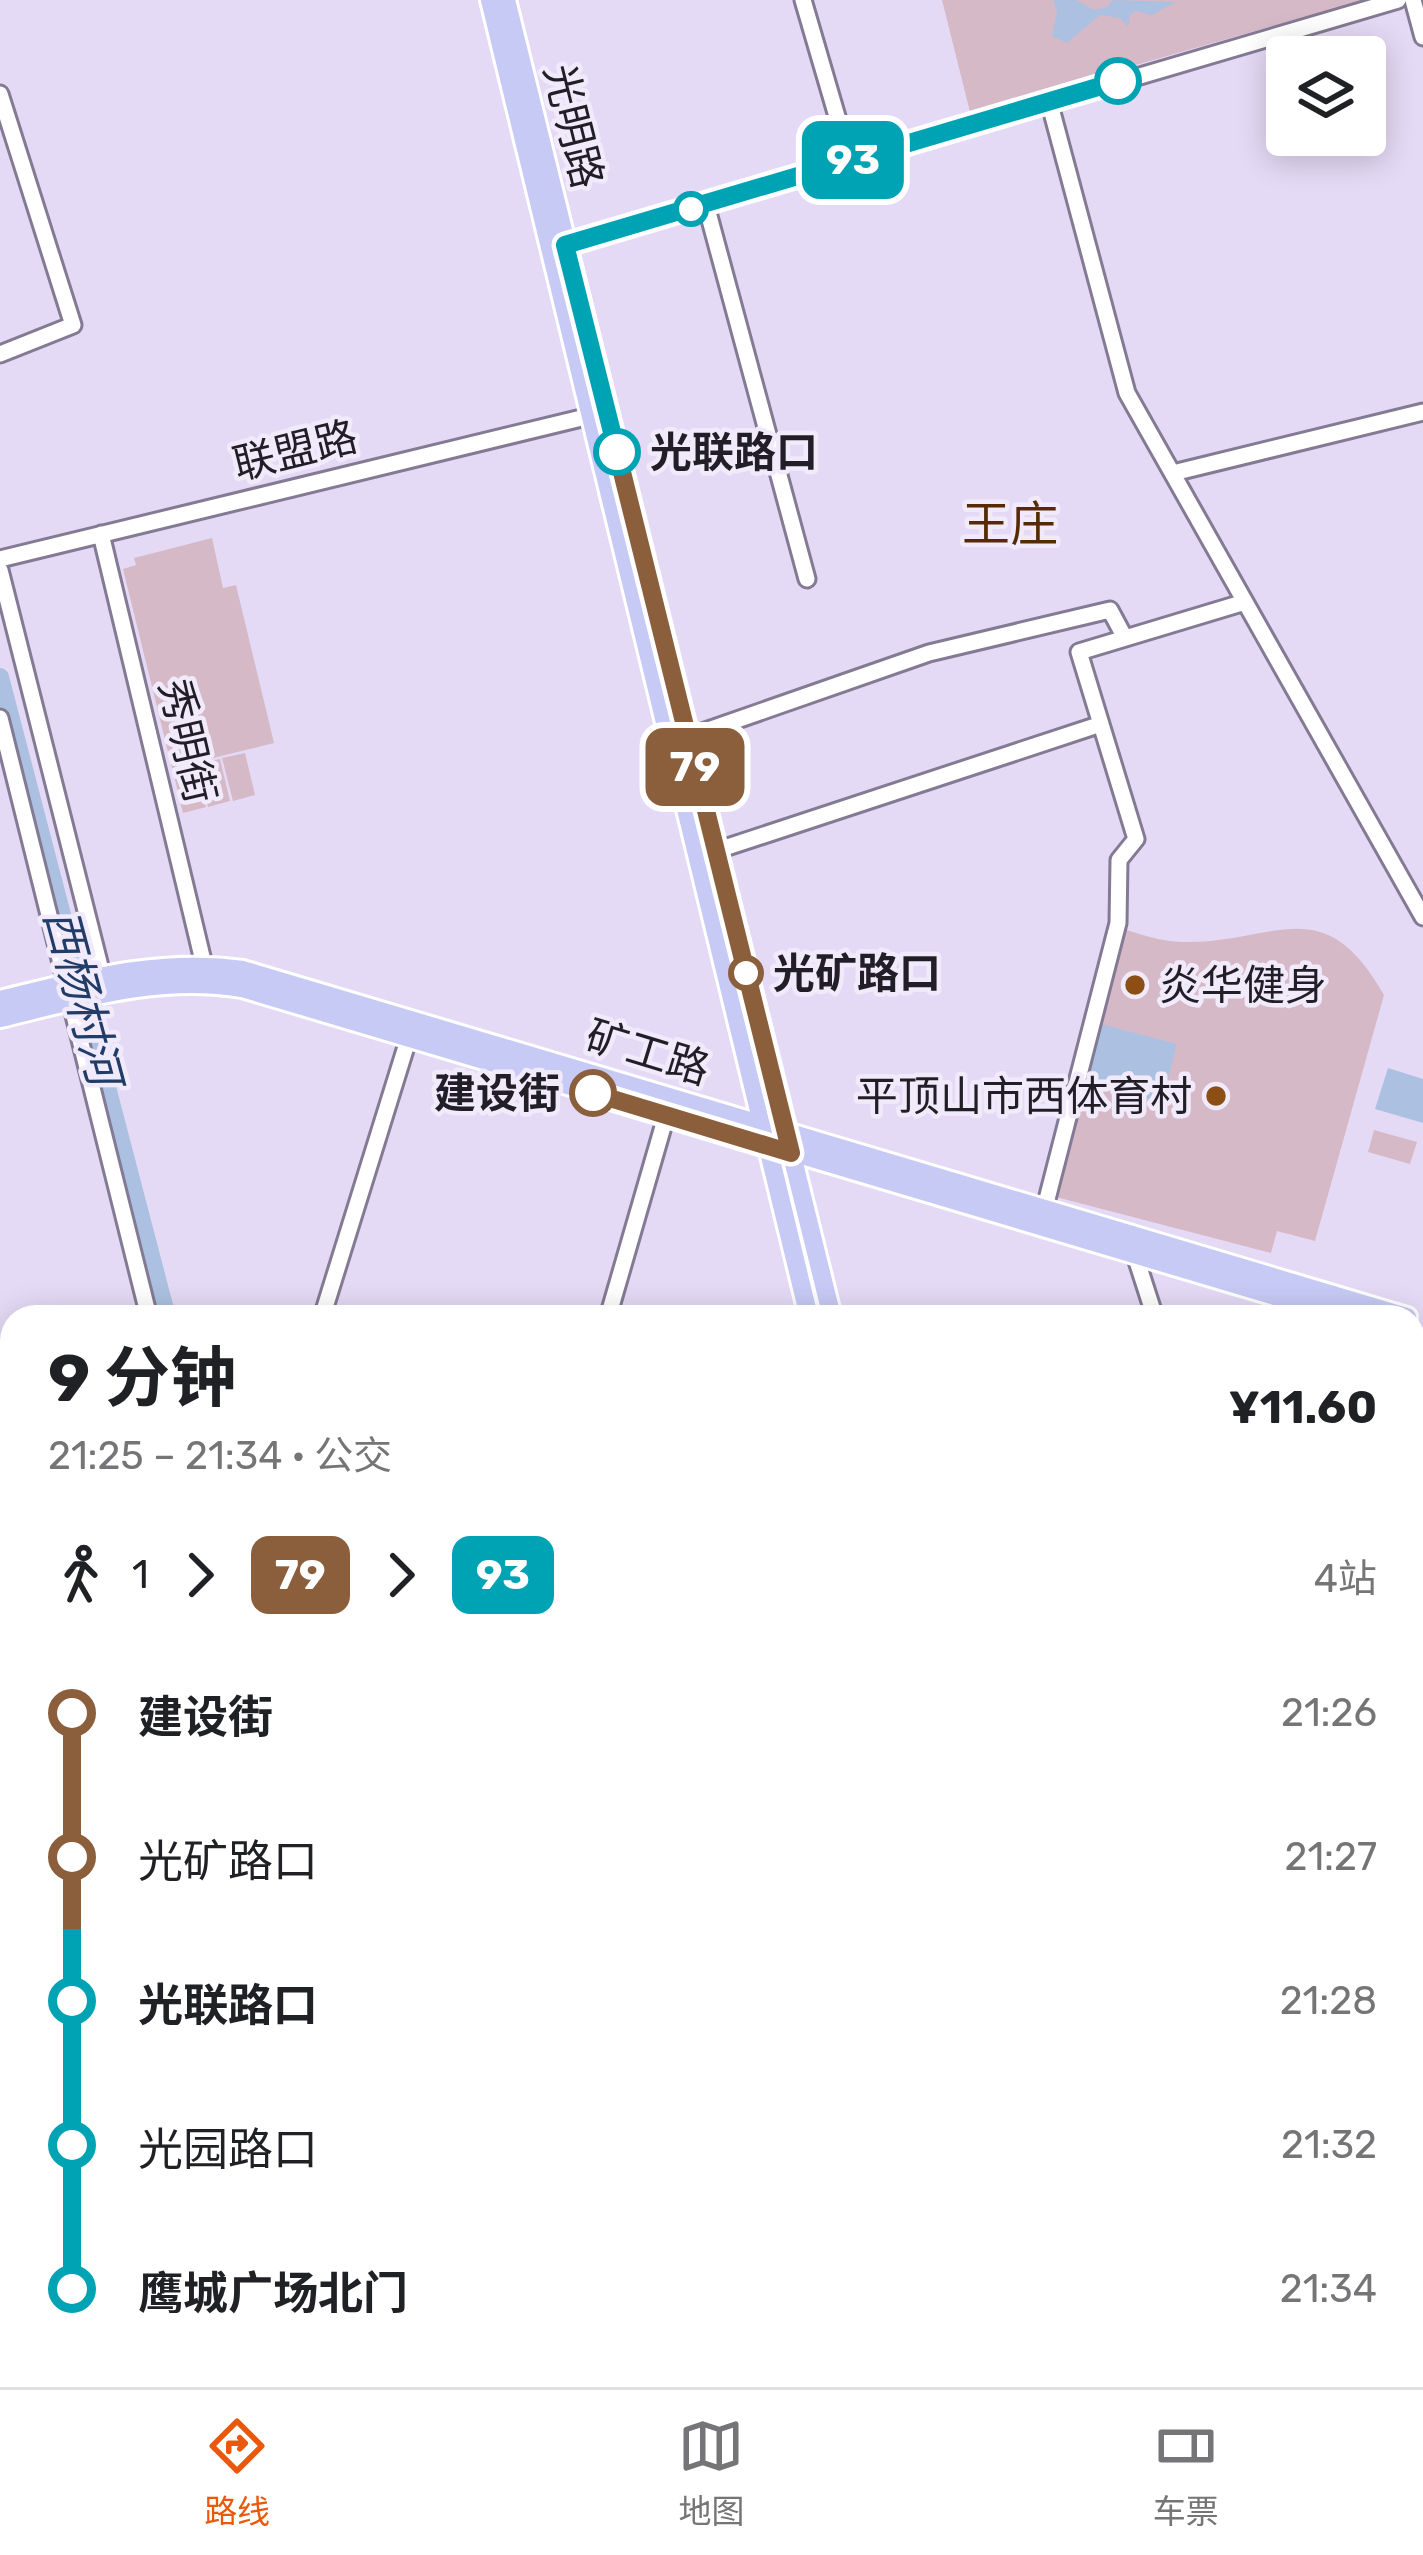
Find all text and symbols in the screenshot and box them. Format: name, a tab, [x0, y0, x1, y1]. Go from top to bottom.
map controls	[1266, 36, 1386, 156]
button: layers	[1266, 36, 1386, 156]
street label: 光明路	[534, 59, 613, 193]
unlabelled marker	[1096, 59, 1140, 103]
line badge: 93	[799, 121, 907, 199]
text: 93	[826, 135, 880, 185]
unlabelled marker	[675, 193, 707, 225]
street label: 联盟路	[228, 411, 362, 490]
place label: 光联路口	[650, 428, 818, 478]
marker: 光联路口	[595, 430, 639, 474]
district label: 王庄	[962, 496, 1058, 553]
street label: 秀明街	[148, 674, 226, 808]
line badge: 79	[641, 728, 749, 806]
text: 79	[670, 742, 721, 792]
water label: 西杨村河	[34, 903, 133, 1099]
place label: 光矿路口	[773, 949, 941, 999]
marker: 光矿路口	[730, 957, 762, 989]
place label: 炎华健身	[1159, 961, 1327, 1011]
marker: 炎华健身	[1122, 972, 1148, 998]
street label: 矿工路	[580, 1011, 715, 1095]
place label: 建设街	[434, 1069, 560, 1119]
marker: 建设街	[571, 1071, 615, 1115]
place label: 平顶山市西体育村	[856, 1072, 1192, 1122]
marker: 平顶山市西体育村	[1203, 1083, 1229, 1109]
text: 9 分钟	[48, 1339, 236, 1418]
text: ¥11.60	[1229, 1381, 1377, 1434]
text: 21:25 – 21:34 · 公交	[48, 1433, 392, 1479]
icon: walk	[48, 1542, 114, 1608]
icon: forward	[167, 1542, 233, 1608]
icon: forward	[368, 1542, 434, 1608]
text: 79	[275, 1550, 326, 1600]
text: 93	[476, 1550, 530, 1600]
text: 1	[132, 1552, 149, 1598]
text: 4站	[1314, 1556, 1377, 1602]
text: 21:26	[1281, 1690, 1377, 1736]
text: 建设街	[138, 1691, 273, 1744]
text: 21:27	[1285, 1834, 1377, 1880]
text: 光矿路口	[138, 1835, 318, 1888]
text: 21:28	[1280, 1978, 1377, 2024]
text: 光联路口	[138, 1979, 318, 2032]
text: 21:32	[1281, 2122, 1377, 2168]
text: 光园路口	[138, 2123, 318, 2176]
text: 21:34	[1280, 2266, 1377, 2312]
text: 鹰城广场北门	[138, 2267, 408, 2320]
tab: 路线	[204, 2413, 270, 2533]
tab: 地图	[678, 2413, 744, 2533]
tab: 车票	[1153, 2413, 1219, 2533]

